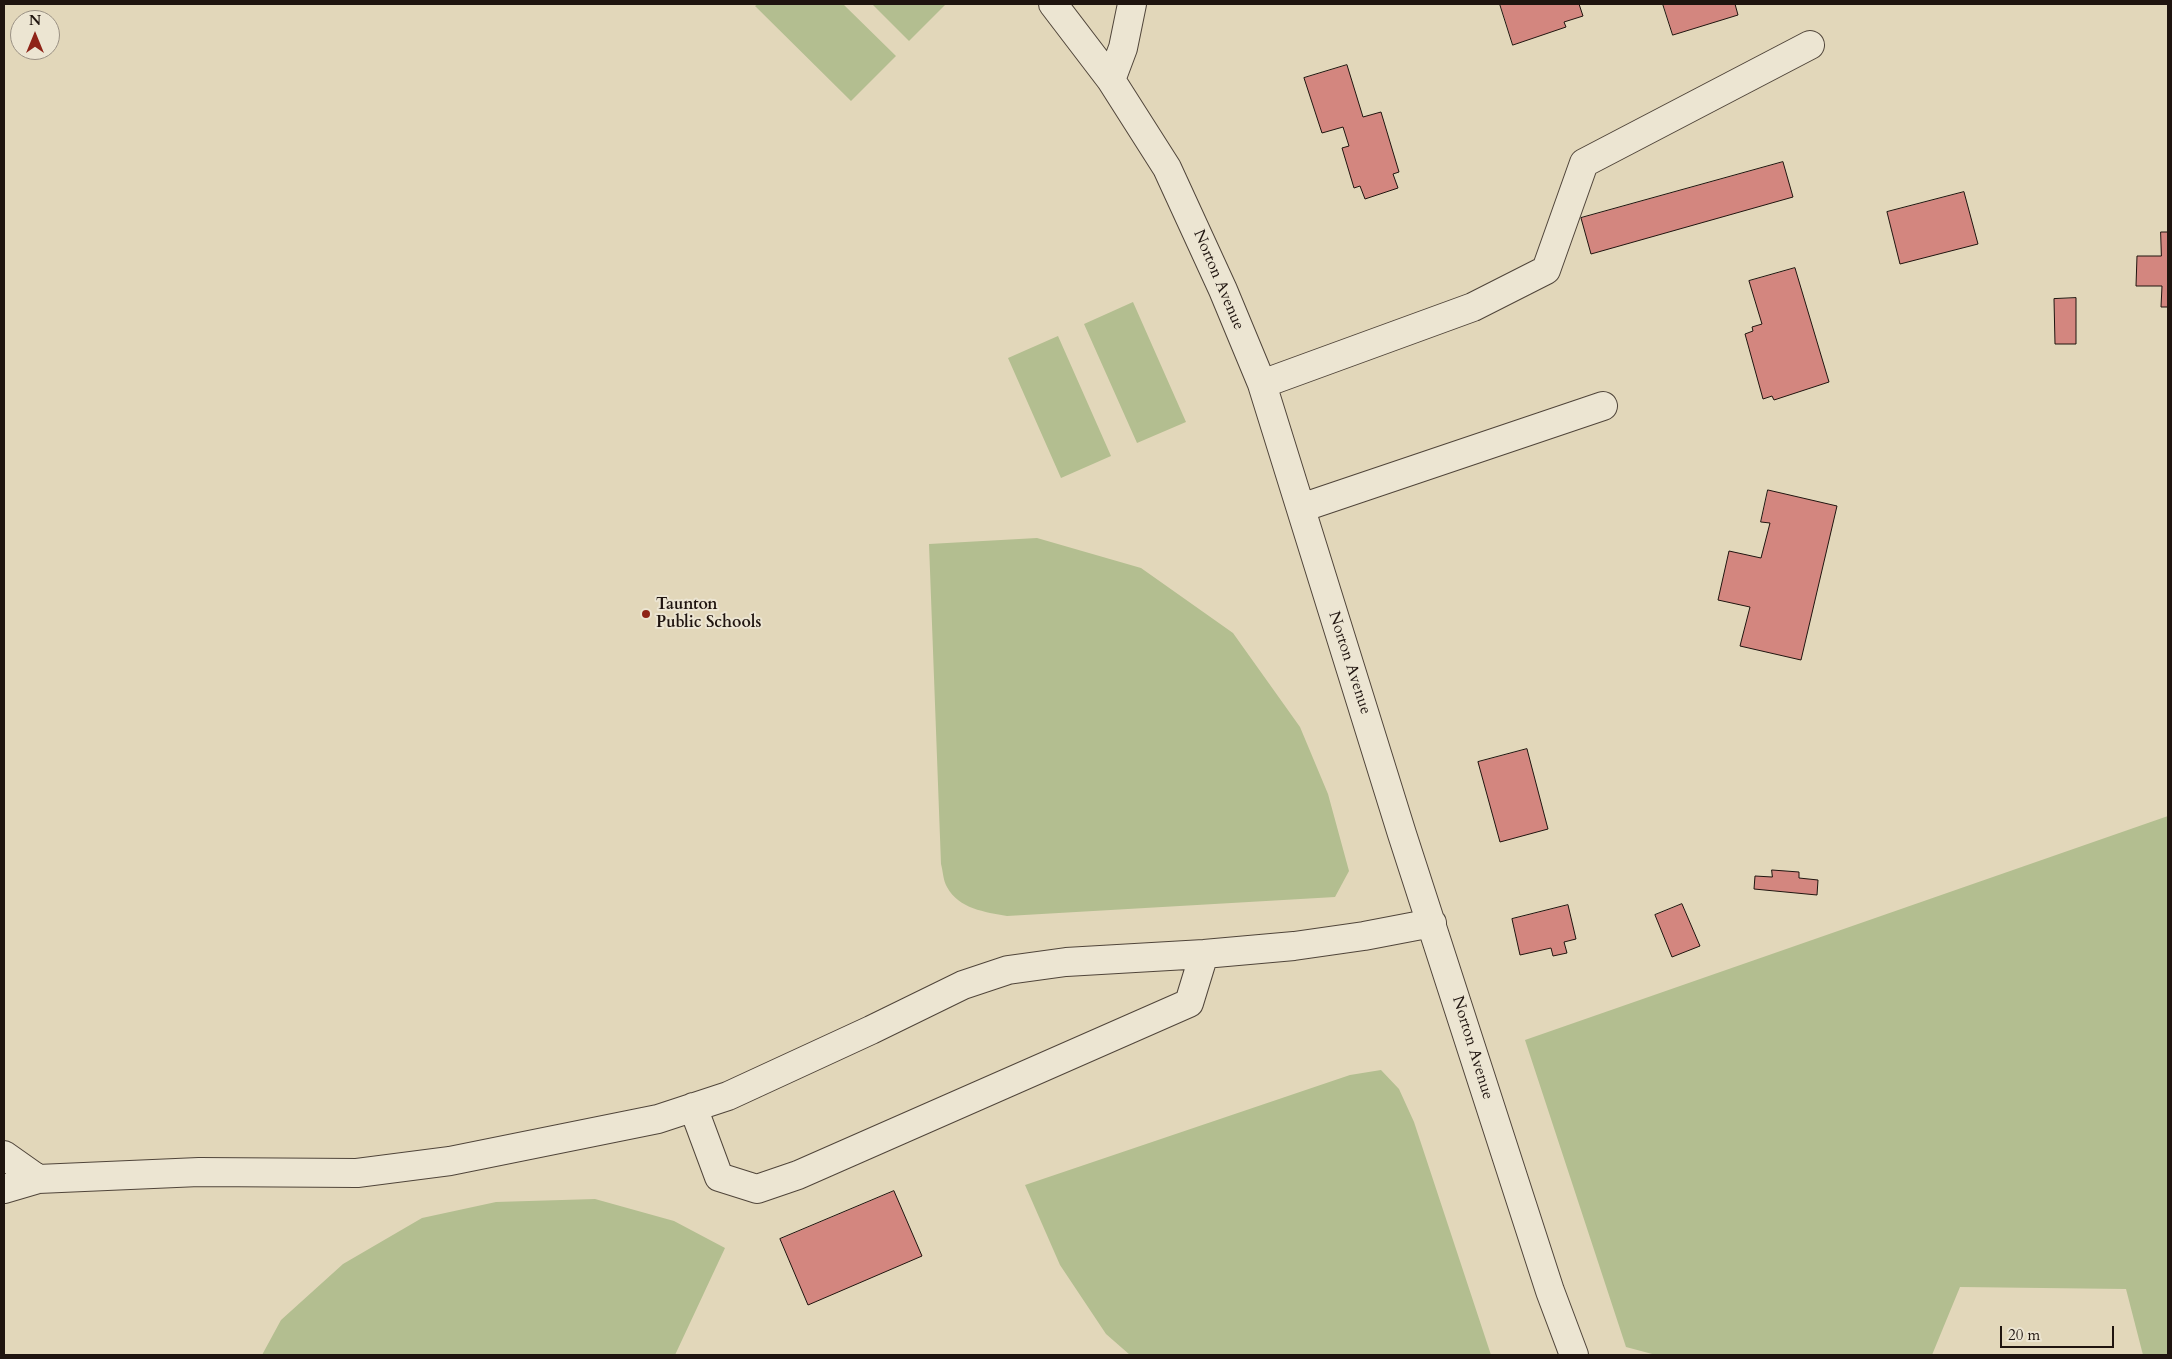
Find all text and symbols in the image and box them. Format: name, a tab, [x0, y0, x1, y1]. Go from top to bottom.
north arrow	[10, 10, 60, 60]
text: N	[29, 11, 41, 30]
street label: Norton Avenue	[1188, 227, 1248, 333]
place label: Taunton Public Schools	[656, 595, 761, 633]
marker: Taunton Public Schools	[640, 608, 652, 620]
street label: Norton Avenue	[1323, 609, 1375, 717]
street label: Norton Avenue	[1447, 994, 1497, 1102]
scale bar	[2002, 1316, 2116, 1348]
text: 20 m	[2008, 1325, 2040, 1345]

